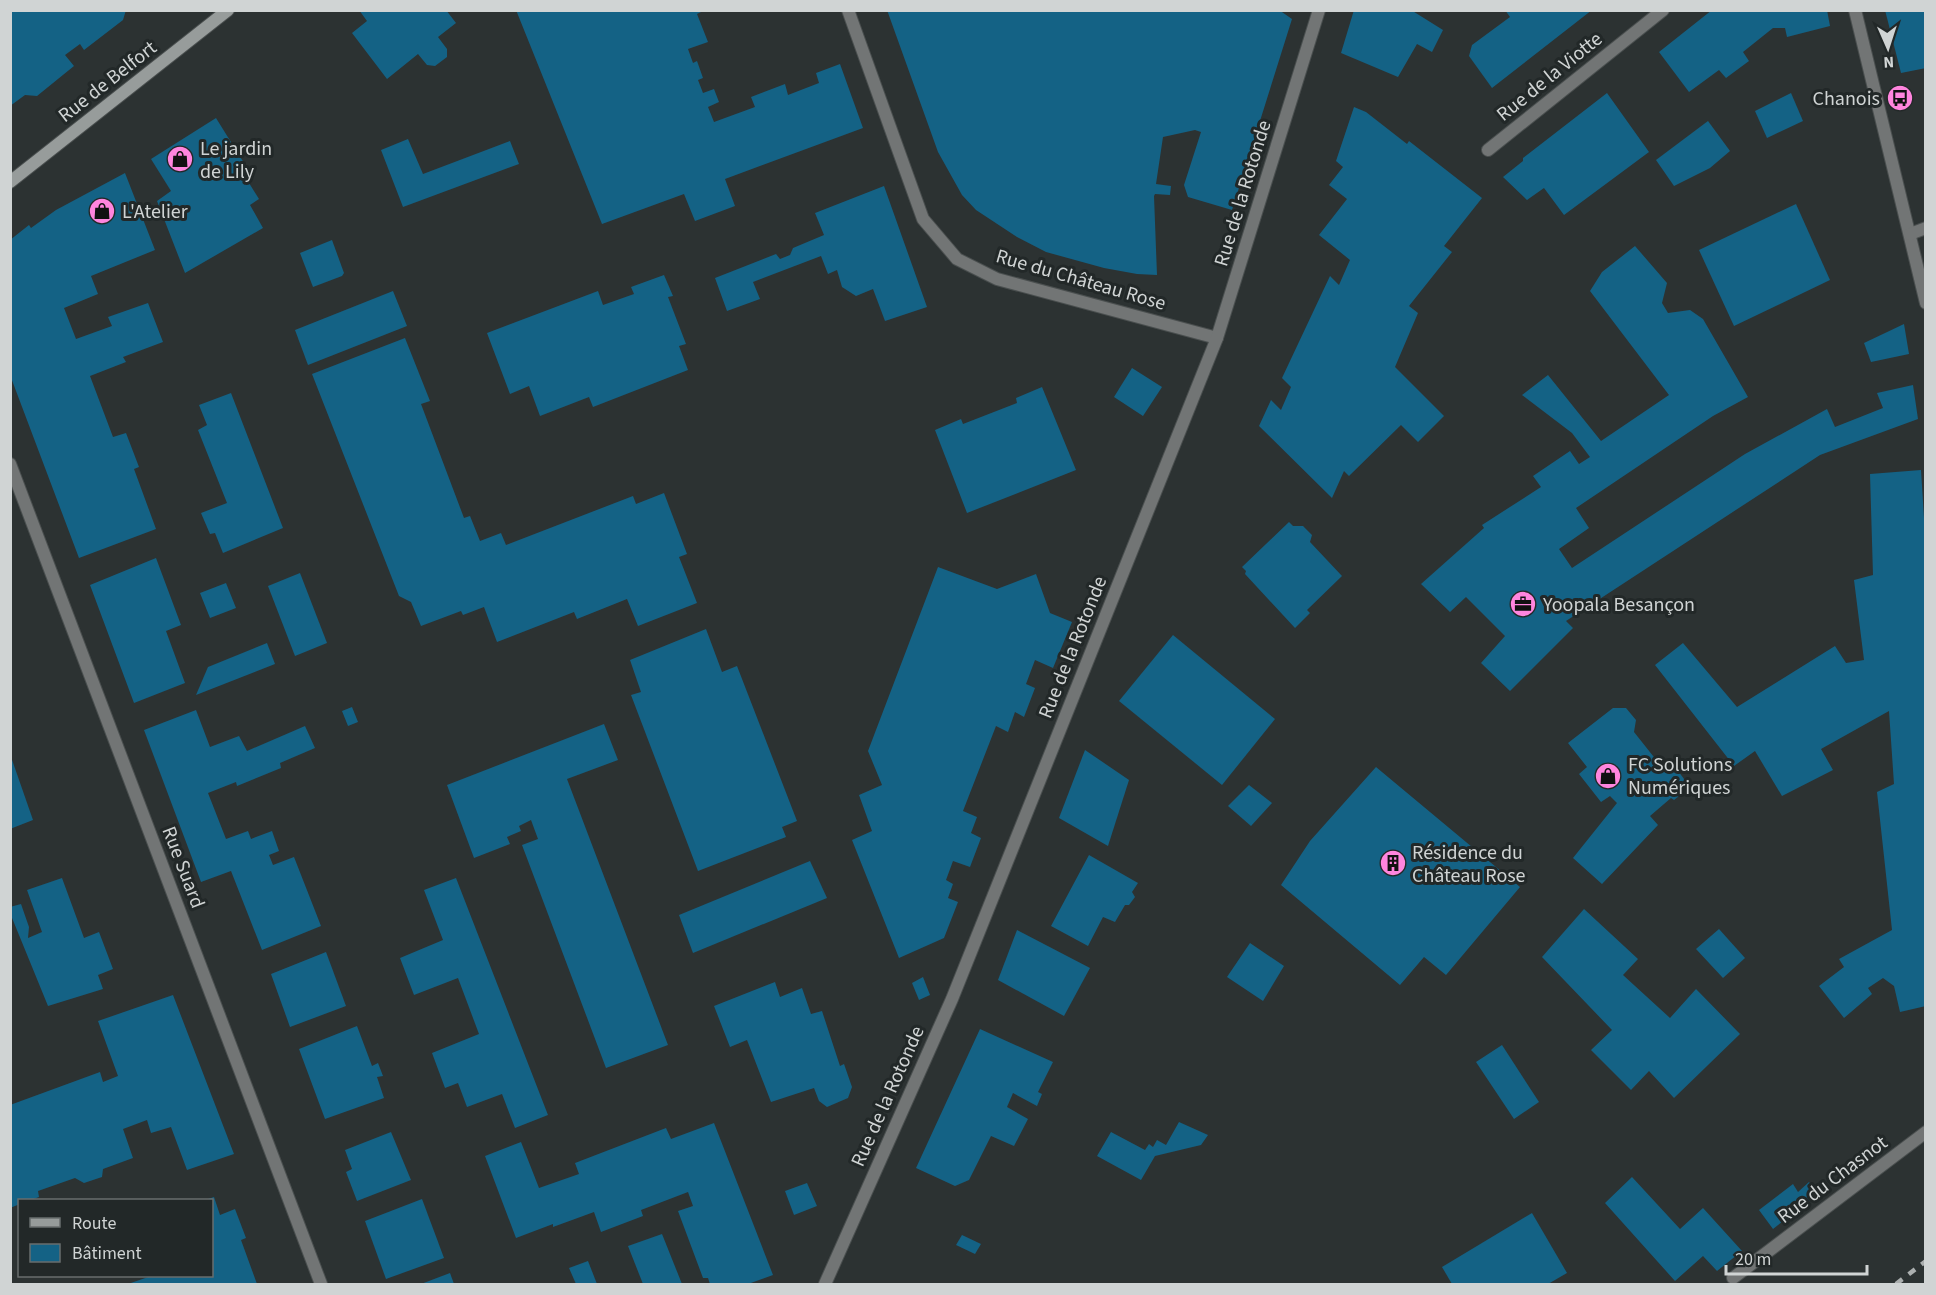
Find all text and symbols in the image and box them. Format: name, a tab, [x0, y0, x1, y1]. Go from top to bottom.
north arrow	[1858, 18, 1918, 78]
street label: Rue de la Viotte	[1491, 25, 1609, 128]
street label: Rue de Belfort	[52, 34, 163, 129]
text: N	[1883, 51, 1895, 73]
bus stop icon: Chanois	[1885, 83, 1915, 113]
place label: Chanois	[1813, 85, 1880, 113]
street label: Rue de la Rotonde	[1207, 117, 1278, 270]
place label: Le jardin de Lily	[200, 135, 272, 186]
shop icon: Le jardin de Lily	[165, 144, 195, 174]
shop icon: L'Atelier	[87, 196, 117, 226]
place label: L'Atelier	[122, 198, 188, 226]
street label: Rue du Château Rose	[992, 242, 1169, 318]
street label: Rue de la Rotonde	[1032, 572, 1114, 723]
office icon: Yoopala Besançon	[1508, 589, 1538, 619]
place label: Yoopala Besançon	[1542, 591, 1695, 619]
place label: FC Solutions Numériques	[1628, 751, 1732, 802]
shop icon: FC Solutions Numériques	[1593, 761, 1623, 791]
street label: Rue Suard	[155, 822, 211, 912]
place label: Résidence du Château Rose	[1412, 839, 1526, 890]
building icon: Résidence du Château Rose	[1378, 848, 1408, 878]
street label: Rue de la Rotonde	[844, 1022, 932, 1171]
street label: Rue du Chasnot	[1772, 1129, 1894, 1230]
legend	[18, 1199, 213, 1277]
text: Route	[72, 1211, 116, 1236]
scale bar	[1726, 1238, 1867, 1276]
text: Bâtiment	[72, 1241, 142, 1266]
text: 20 m	[1735, 1247, 1771, 1272]

